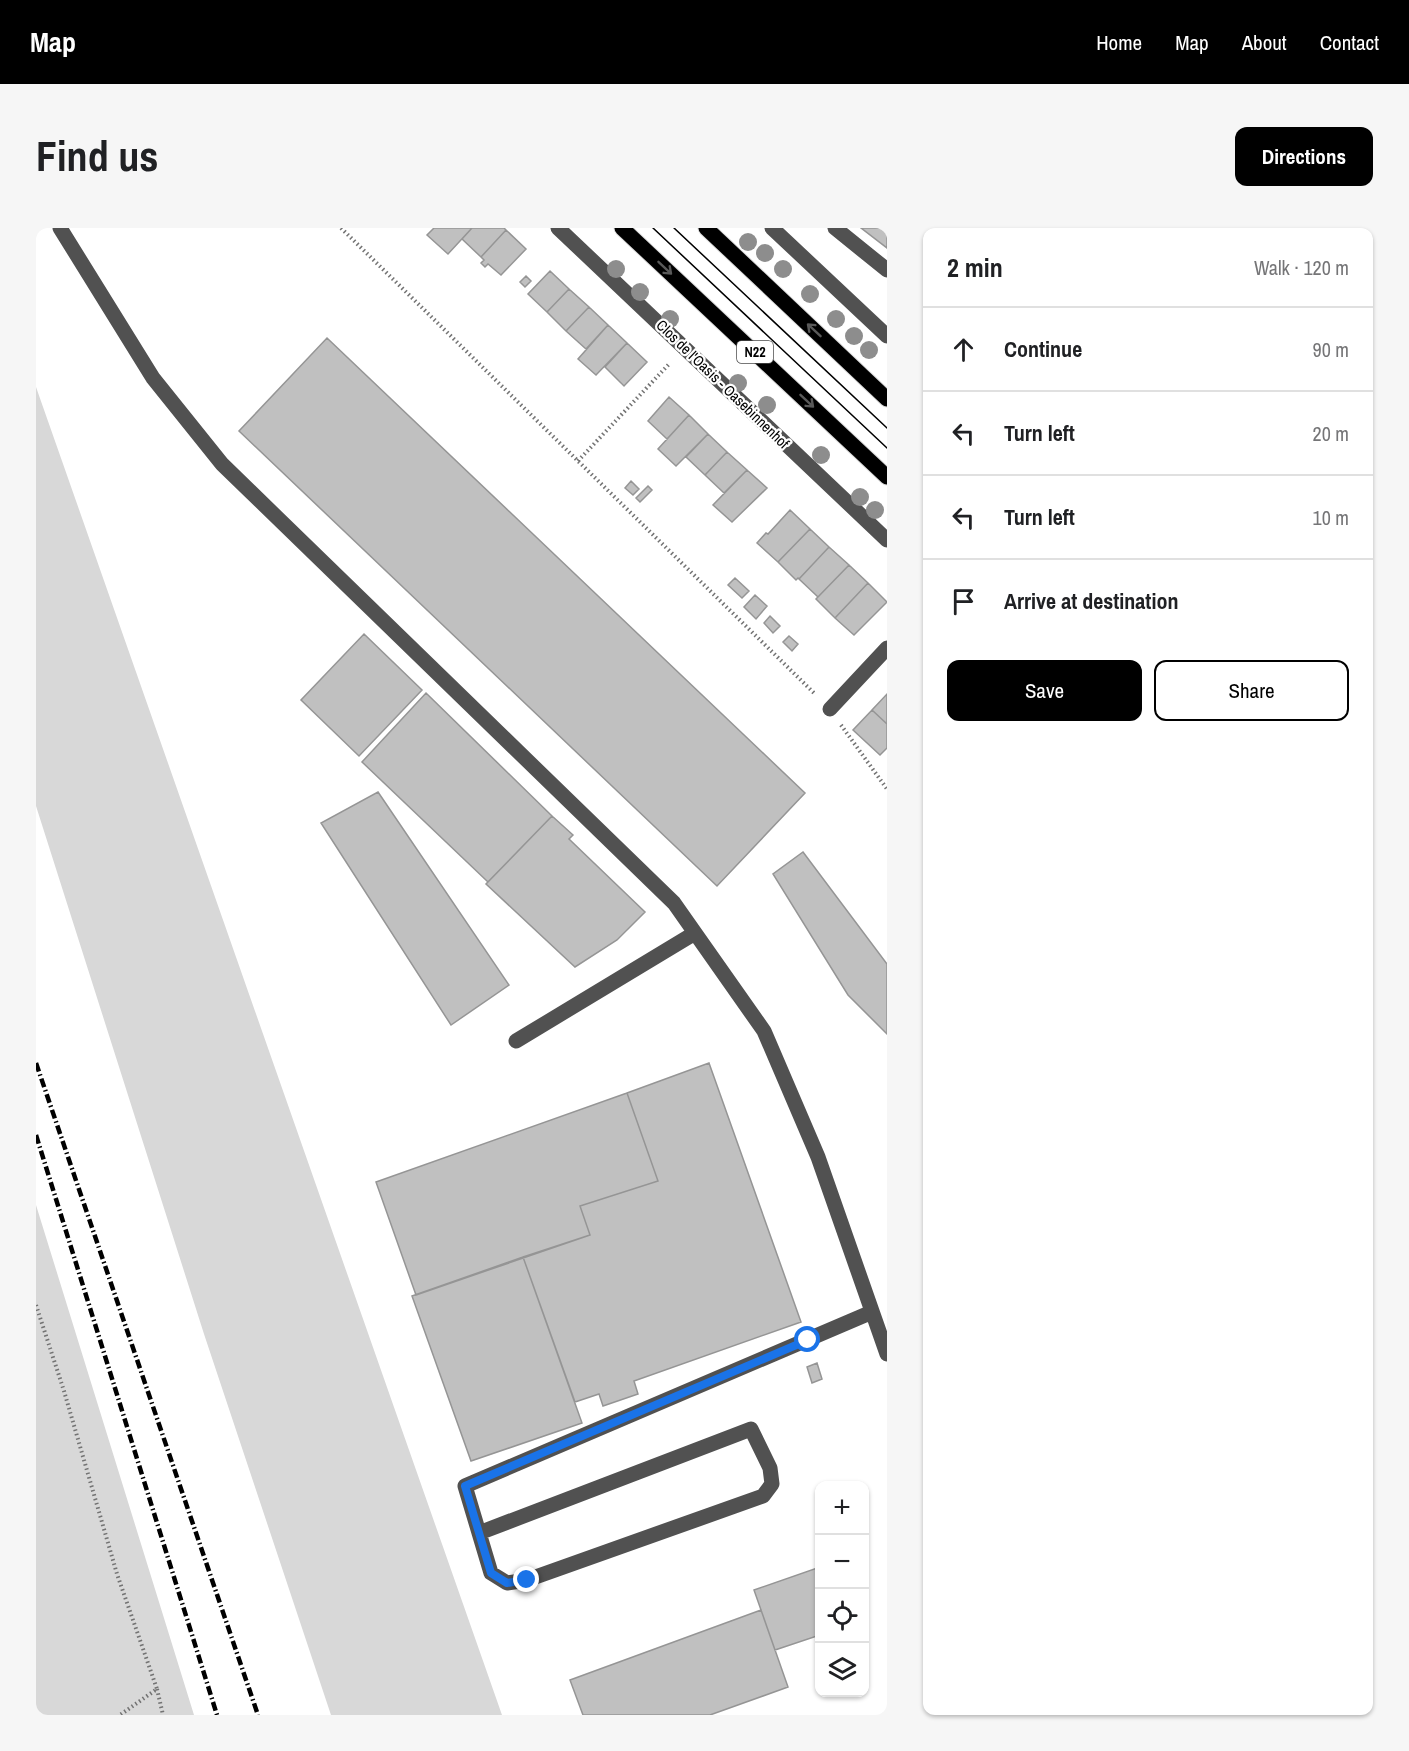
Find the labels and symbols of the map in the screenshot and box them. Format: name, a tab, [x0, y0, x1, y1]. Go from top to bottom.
one-way arrow	[657, 261, 672, 275]
street label: Clos de l'Oasis - Oasebinnenhof	[652, 315, 795, 454]
one-way arrow	[807, 323, 822, 337]
road number: N22	[737, 341, 773, 363]
one-way arrow	[799, 394, 814, 409]
route start	[794, 1326, 820, 1352]
route end	[513, 1566, 539, 1592]

